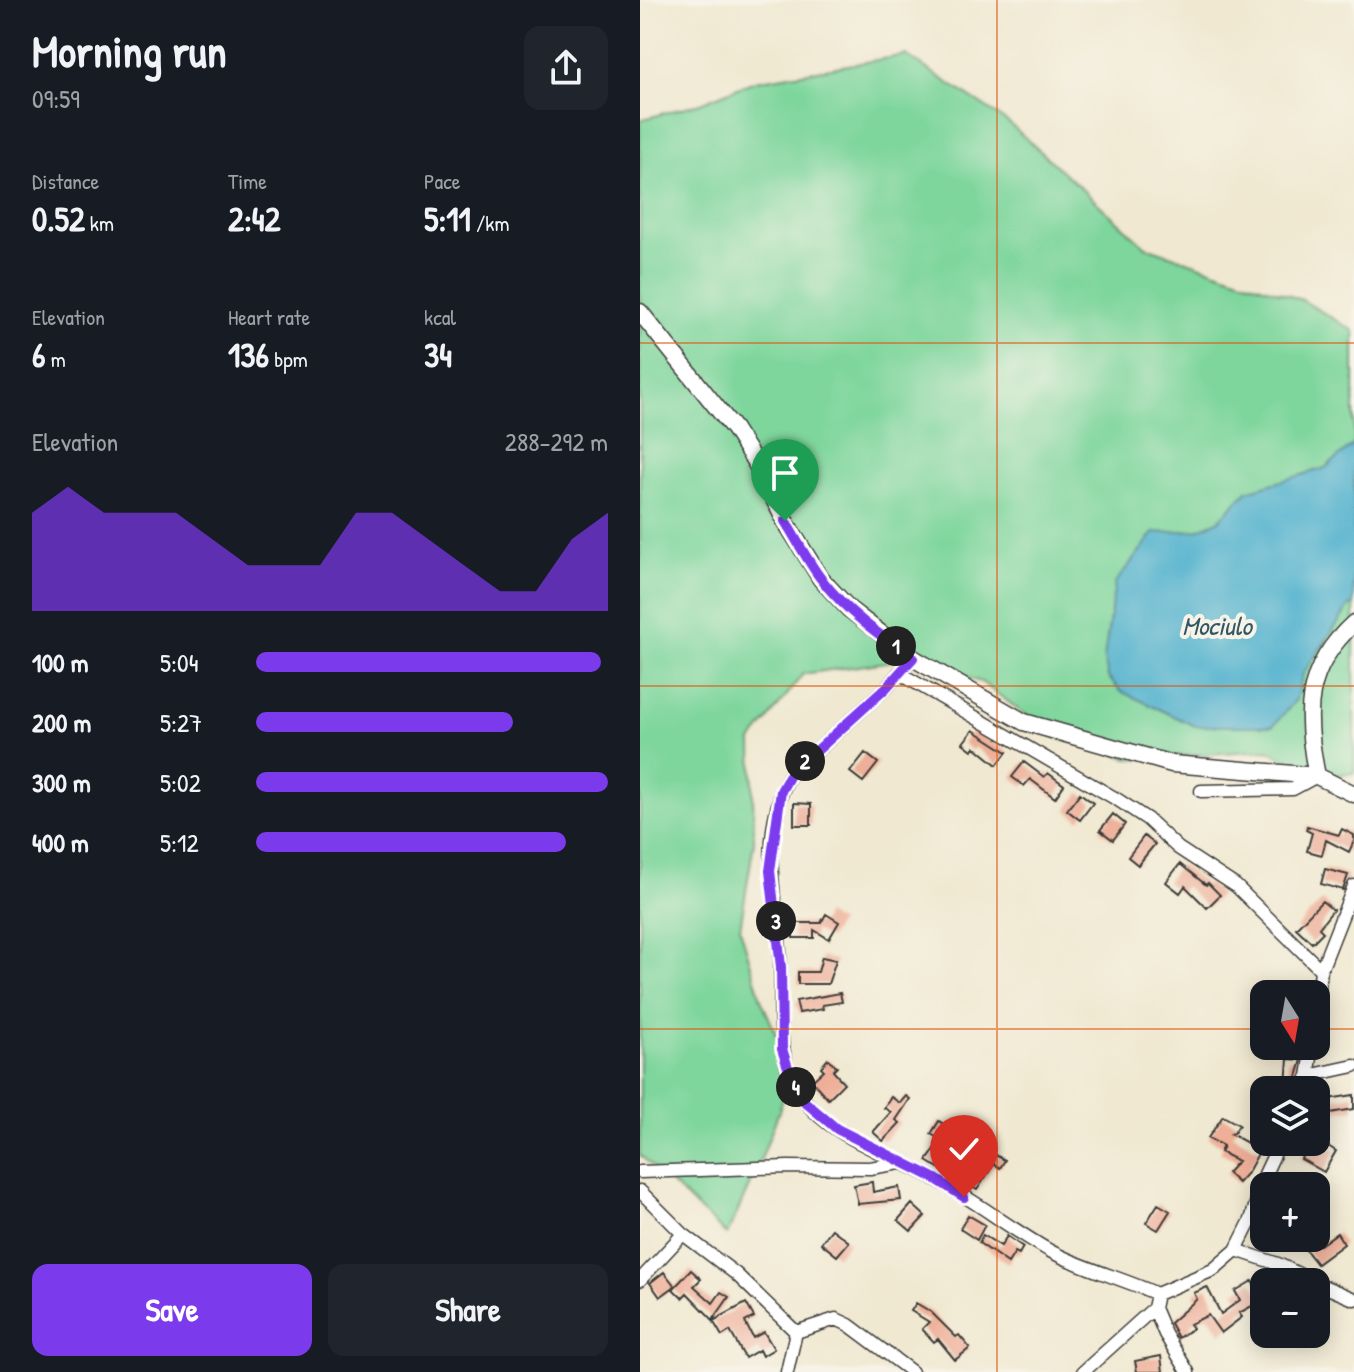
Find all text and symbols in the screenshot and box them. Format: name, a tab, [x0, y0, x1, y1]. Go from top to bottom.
text: Morning run	[32, 21, 227, 81]
button: share	[524, 26, 608, 110]
text: 09:59	[32, 81, 80, 116]
text: Distance	[32, 166, 99, 196]
text: Time	[228, 166, 267, 196]
text: Pace	[424, 166, 461, 196]
text: 0.52	[32, 196, 85, 242]
text: 2:42	[228, 196, 280, 242]
text: 5:11	[424, 196, 471, 242]
text: km	[85, 208, 114, 238]
text: /km	[471, 208, 509, 238]
text: Elevation	[32, 302, 105, 332]
text: Heart rate	[228, 302, 310, 332]
text: kcal	[424, 302, 456, 332]
text: 6	[32, 332, 46, 378]
text: 136	[228, 332, 269, 378]
text: 34	[424, 332, 452, 378]
text: m	[46, 344, 66, 374]
text: bpm	[269, 344, 308, 374]
text: Elevation	[32, 424, 118, 459]
text: 288–292 m	[505, 424, 608, 459]
pin	[751, 439, 819, 521]
icon: arrive	[763, 451, 807, 495]
water label: Mociulo	[1182, 608, 1254, 643]
pin: 1	[876, 626, 916, 666]
text: 1	[892, 631, 900, 661]
text: 100 m	[32, 645, 88, 680]
text: 5:04	[160, 645, 198, 680]
text: 200 m	[32, 705, 91, 740]
text: 5:27	[160, 705, 202, 740]
pin: 2	[785, 741, 825, 781]
text: 2	[800, 746, 810, 776]
text: 300 m	[32, 765, 91, 800]
text: 5:02	[160, 765, 201, 800]
text: 400 m	[32, 825, 89, 860]
text: 5:12	[160, 825, 199, 860]
pin: 3	[756, 901, 796, 941]
text: 3	[771, 906, 781, 936]
north arrow	[1250, 980, 1330, 1060]
map controls	[1250, 980, 1330, 1348]
pin: 4	[776, 1067, 816, 1107]
text: 4	[792, 1072, 800, 1102]
button: layers	[1250, 1076, 1330, 1156]
pin	[930, 1115, 998, 1197]
icon: check	[942, 1127, 986, 1171]
button: +	[1250, 1172, 1330, 1252]
button: Save	[32, 1264, 312, 1356]
button: Share	[328, 1264, 608, 1356]
button: −	[1250, 1268, 1330, 1348]

